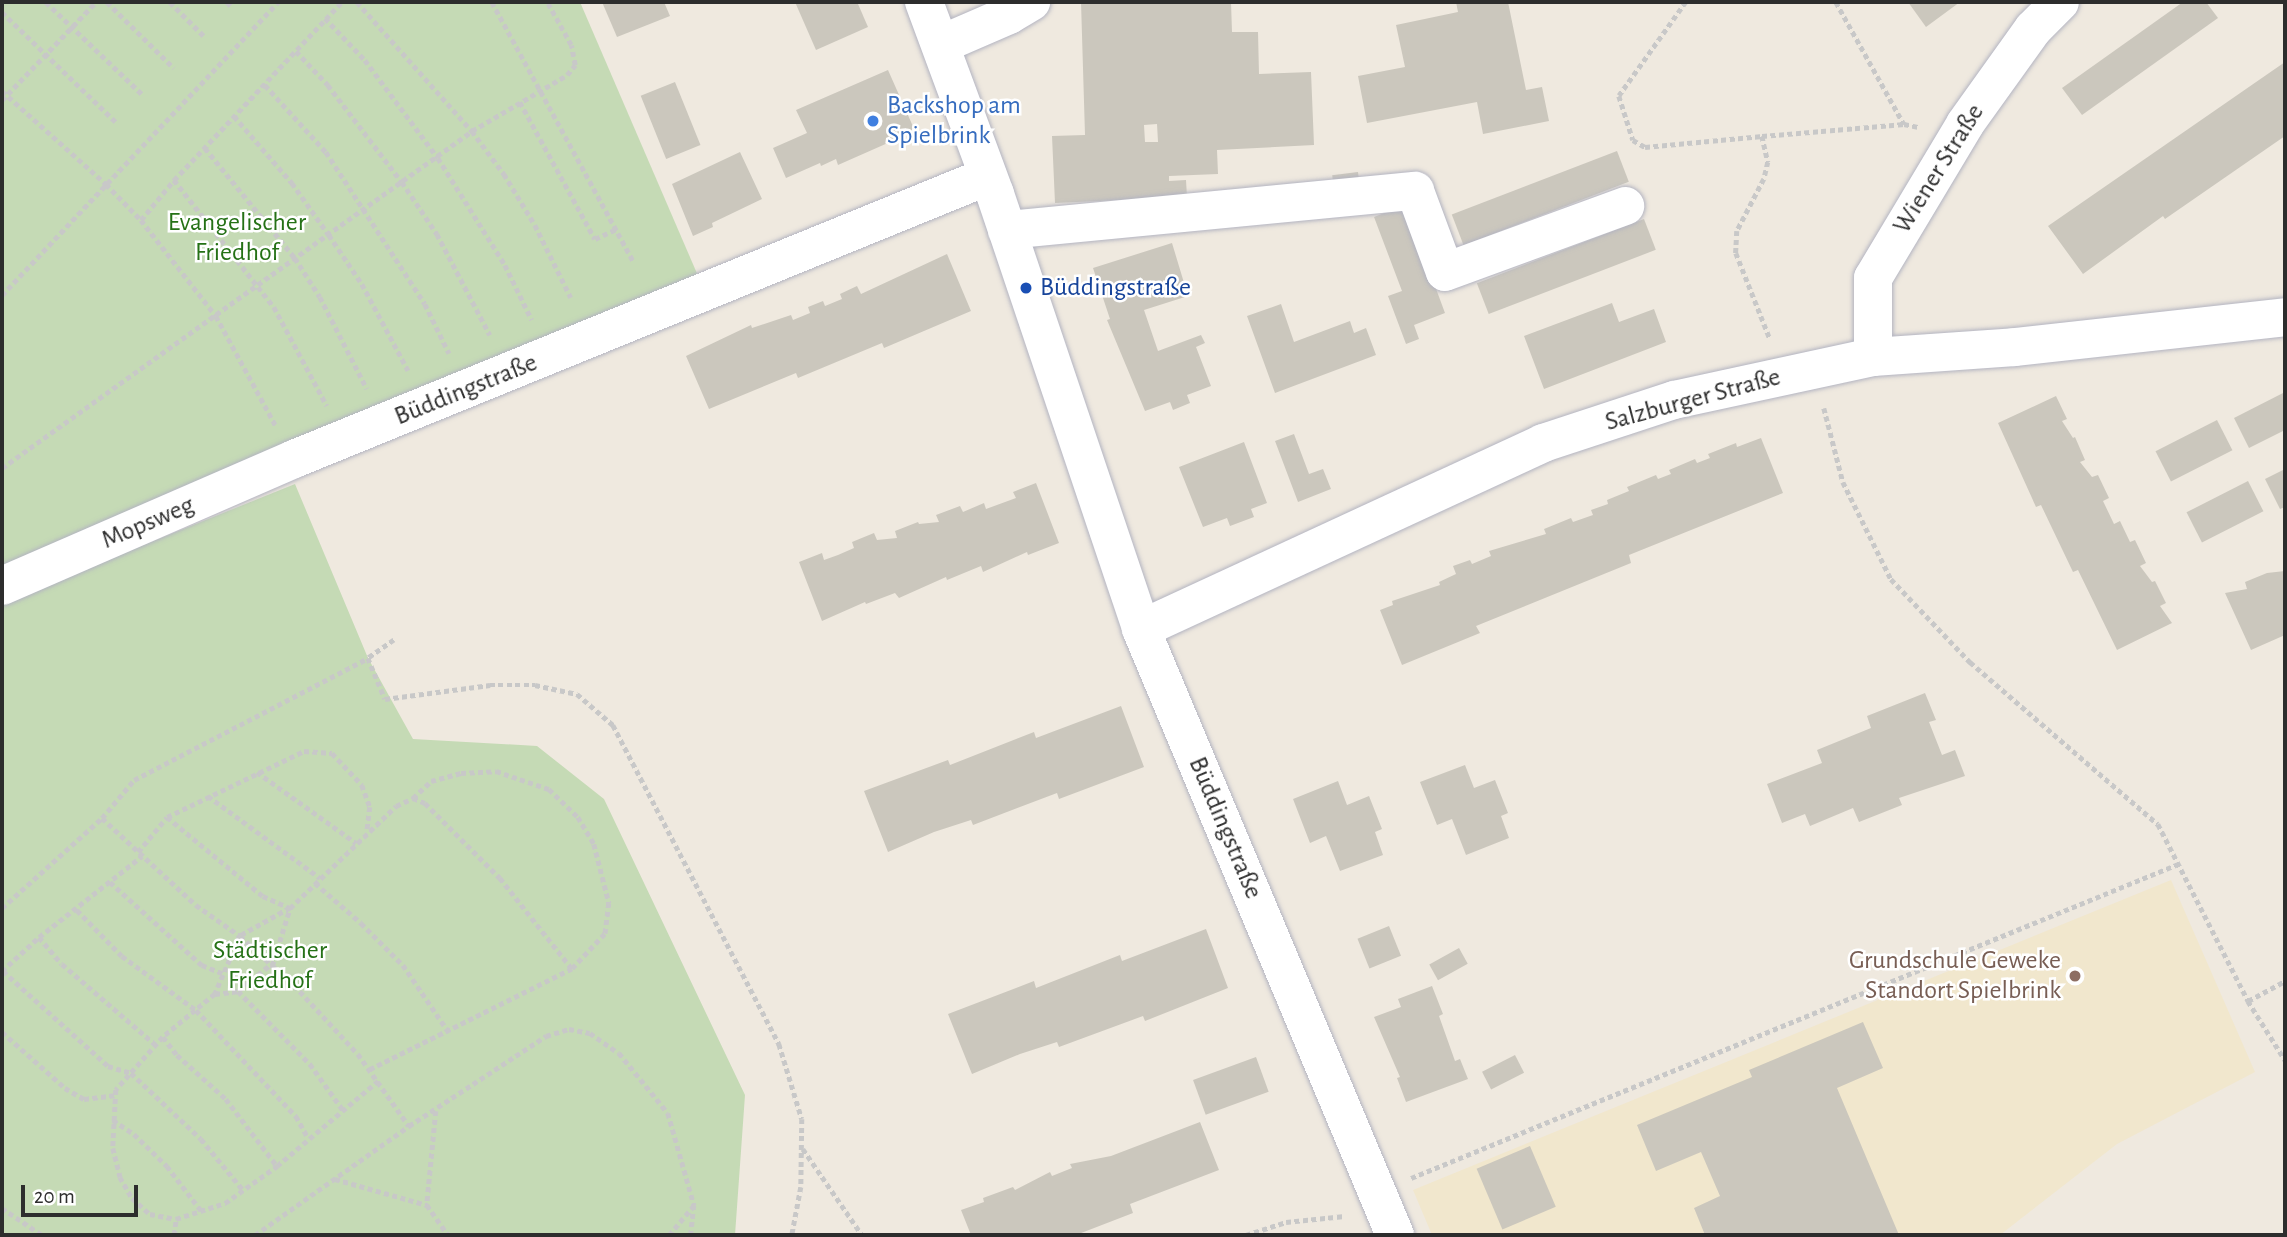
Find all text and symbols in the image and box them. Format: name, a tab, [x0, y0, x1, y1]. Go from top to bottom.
place label: Backshop am Spielbrink	[887, 90, 1021, 152]
street label: Wiener Straße	[1887, 99, 1991, 239]
marker: Backshop am Spielbrink	[865, 113, 881, 129]
park label: Evangelischer Friedhof	[168, 207, 306, 268]
place label: Büddingstraße	[1040, 272, 1191, 304]
marker: Büddingstraße	[1018, 280, 1034, 296]
street label: Büddingstraße	[390, 347, 542, 433]
street label: Salzburger Straße	[1602, 362, 1784, 438]
street label: Mopsweg	[97, 490, 199, 556]
street label: Büddingstraße	[1181, 752, 1269, 904]
park label: Städtischer Friedhof	[213, 935, 327, 996]
place label: Grundschule Geweke Standort Spielbrink	[1849, 945, 2061, 1006]
marker: Grundschule Geweke Standort Spielbrink	[2067, 968, 2083, 984]
scale bar	[24, 1170, 142, 1214]
text: 20 m	[34, 1186, 75, 1207]

